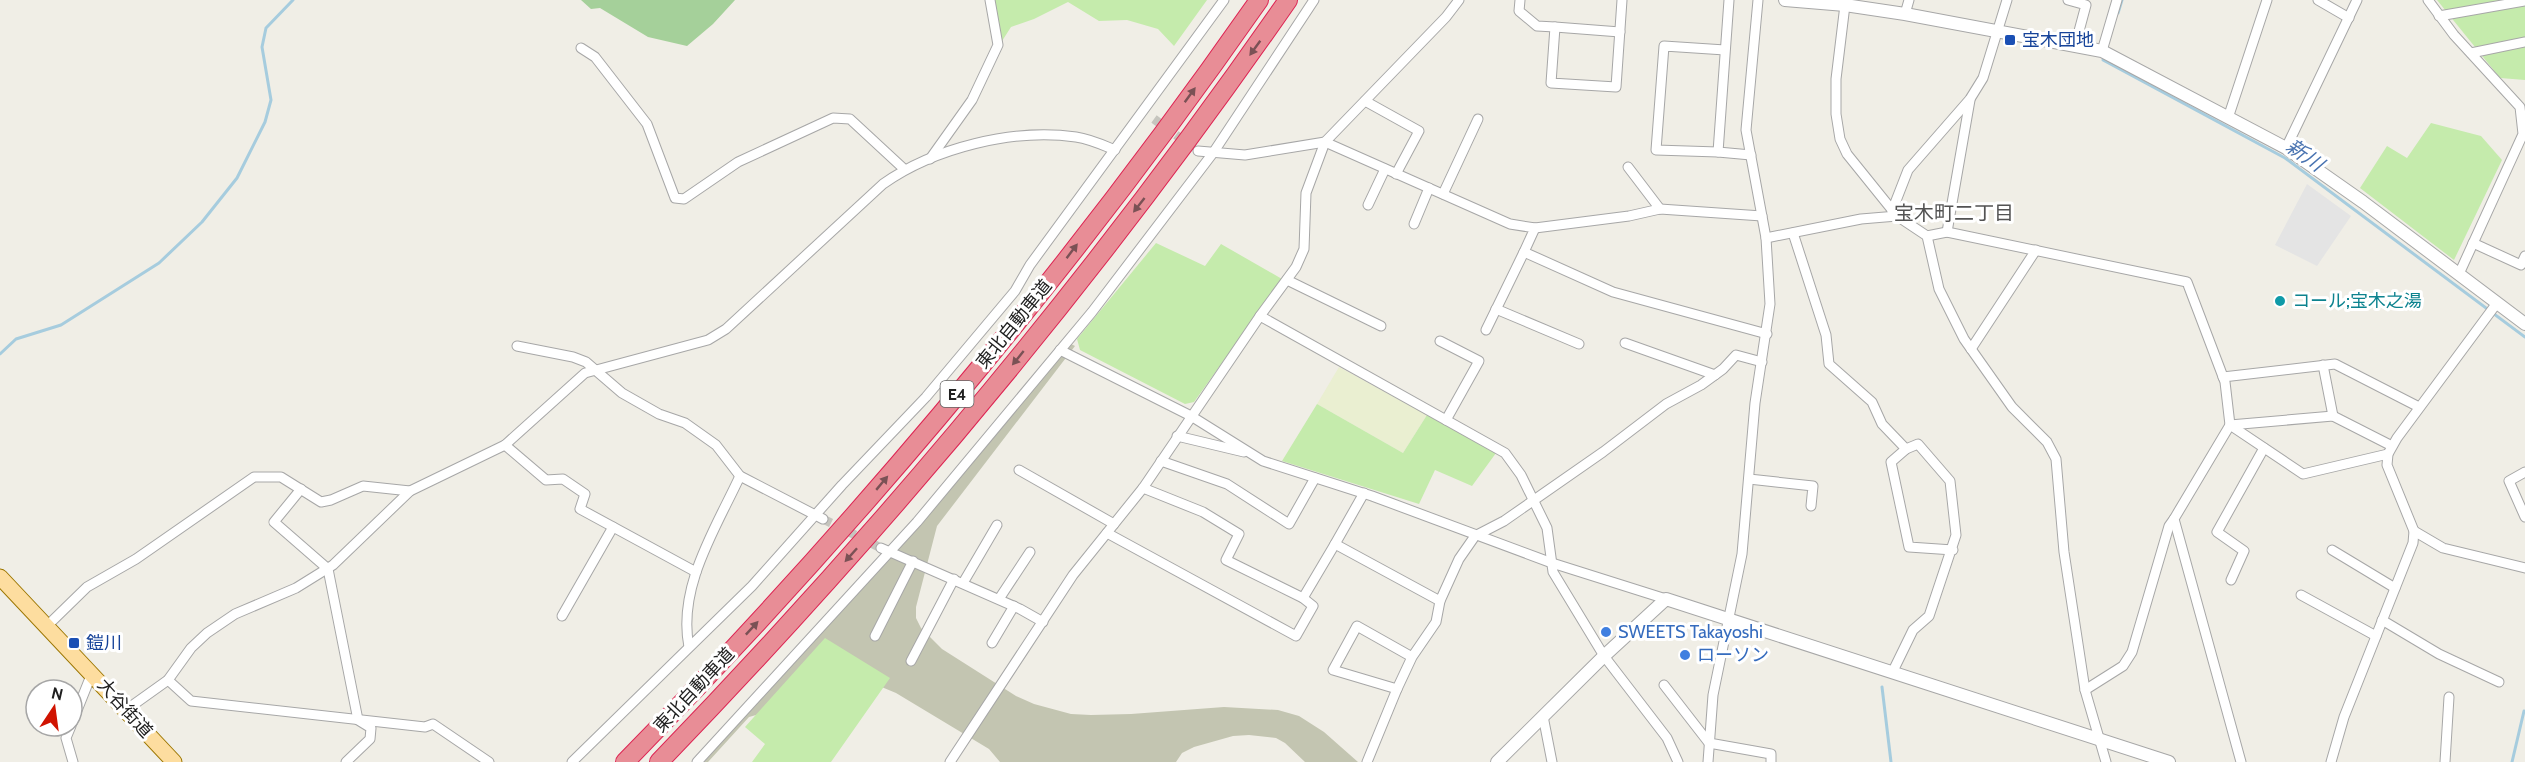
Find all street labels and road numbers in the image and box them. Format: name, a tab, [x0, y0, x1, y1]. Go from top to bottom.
street label: 東北自動車道	[971, 275, 1057, 373]
road number: E4	[940, 381, 974, 407]
street label: 東北自動車道	[649, 643, 739, 737]
street label: 大谷街道	[93, 674, 157, 742]

